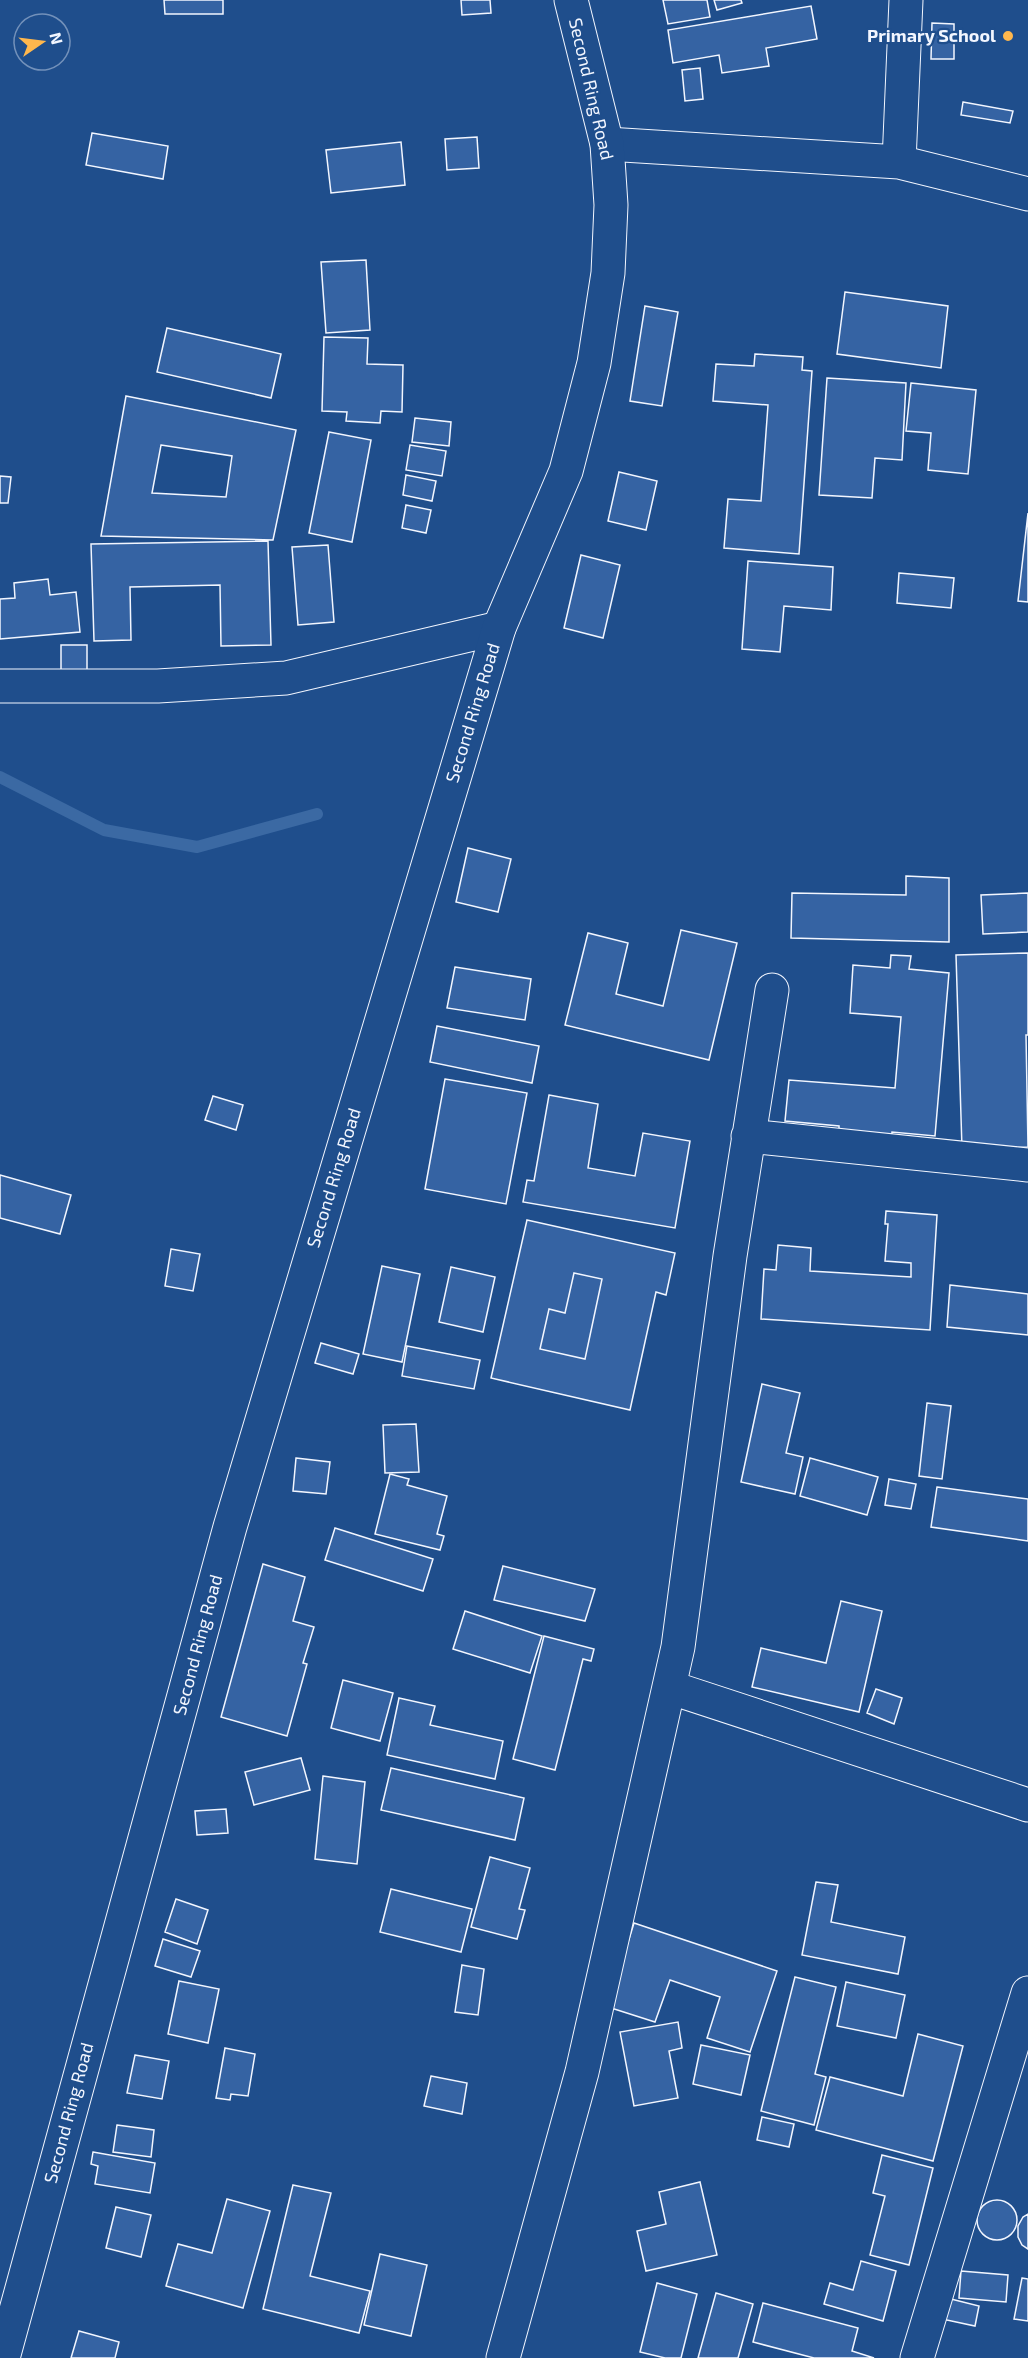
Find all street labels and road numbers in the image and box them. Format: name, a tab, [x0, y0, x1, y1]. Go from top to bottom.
street label: Second Ring Road	[565, 16, 619, 162]
street label: Second Ring Road	[440, 640, 504, 785]
street label: Second Ring Road	[301, 1105, 365, 1250]
street label: Second Ring Road	[168, 1572, 226, 1718]
street label: Second Ring Road	[39, 2040, 97, 2186]

